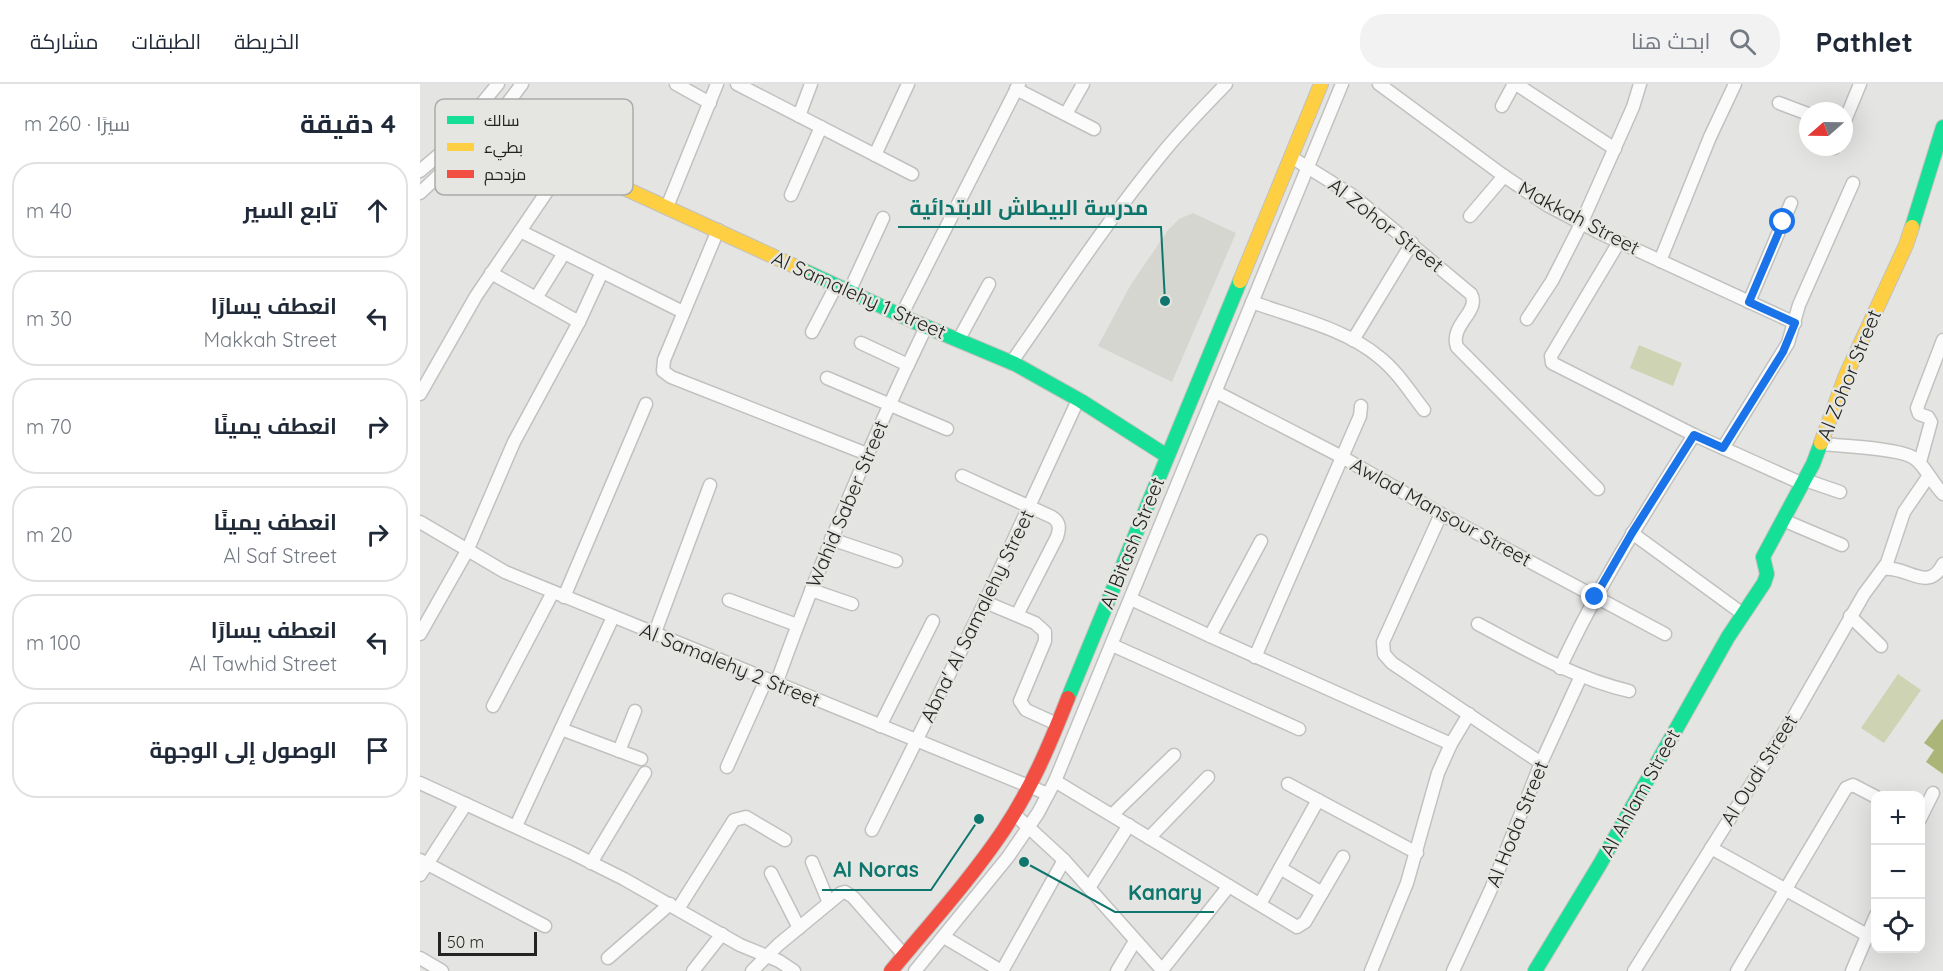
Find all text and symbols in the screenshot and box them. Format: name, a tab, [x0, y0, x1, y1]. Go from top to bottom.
search box	[1360, 14, 1780, 68]
text: Pathlet	[1816, 24, 1913, 59]
icon: search	[1726, 25, 1759, 58]
text: ابحث هنا	[1631, 27, 1711, 55]
text: مشاركة	[30, 28, 99, 54]
text: الطبقات	[132, 28, 201, 54]
text: الخريطة	[234, 28, 300, 54]
legend	[435, 99, 633, 195]
north arrow	[1799, 102, 1853, 156]
text: 4 دقيقة	[300, 107, 396, 140]
text: سالك	[484, 110, 519, 130]
text: سيرًا · 260 m	[24, 111, 130, 136]
text: بطيء	[484, 137, 523, 161]
text: مزدحم	[484, 164, 526, 186]
street label: Al Zohor Street	[1324, 172, 1449, 277]
street label: Makkah Street	[1514, 175, 1644, 260]
callout: مدرسة البيطاش الابتدائية	[898, 188, 1161, 227]
icon: ahead	[361, 194, 394, 227]
text: مدرسة البيطاش الابتدائية	[910, 194, 1149, 220]
text: تابع السير	[243, 196, 337, 224]
text: 40 m	[26, 198, 72, 223]
route start	[1769, 208, 1795, 234]
street label: Al Samalehy 1 Street	[768, 245, 950, 344]
text: انعطف يسارًا	[211, 292, 337, 320]
icon: left	[361, 302, 394, 335]
street label: Al Zohor Street	[1811, 305, 1886, 444]
text: 30 m	[26, 306, 72, 331]
text: Makkah Street	[204, 327, 337, 352]
icon: right	[361, 410, 394, 443]
text: انعطف يمينًا	[214, 412, 337, 440]
text: 70 m	[26, 414, 72, 439]
street label: Wahid Saber Street	[800, 416, 893, 591]
street label: Awlad Mansour Street	[1346, 451, 1536, 572]
street label: Al Bitash Street	[1094, 473, 1169, 612]
street label: Abna' Al Samalehy Street	[914, 505, 1039, 726]
text: انعطف يمينًا	[214, 508, 337, 536]
icon: right	[361, 518, 394, 551]
text: 20 m	[26, 522, 73, 547]
text: Al Saf Street	[223, 543, 337, 568]
route end	[1581, 583, 1607, 609]
text: انعطف يسارًا	[211, 616, 337, 644]
street label: Al Samalehy 2 Street	[637, 617, 824, 712]
icon: left	[361, 626, 394, 659]
text: 100 m	[26, 630, 81, 655]
text: Al Tawhid Street	[189, 651, 337, 676]
street label: Al Oudi Street	[1715, 709, 1803, 830]
street label: Al Ahlam Street	[1594, 724, 1685, 861]
icon: arrive	[361, 734, 394, 767]
text: الوصول إلى الوجهة	[149, 736, 337, 764]
street label: Al Hoda Street	[1480, 757, 1553, 891]
map controls	[1871, 791, 1925, 953]
button: +	[1871, 791, 1925, 845]
button: −	[1871, 845, 1925, 899]
callout: Al Noras	[822, 851, 931, 890]
text: Al Noras	[833, 856, 919, 882]
callout: Kanary	[1115, 873, 1214, 912]
text: Kanary	[1128, 879, 1202, 905]
button: locate	[1871, 899, 1925, 953]
scale bar	[438, 929, 537, 956]
text: 50 m	[447, 932, 484, 952]

